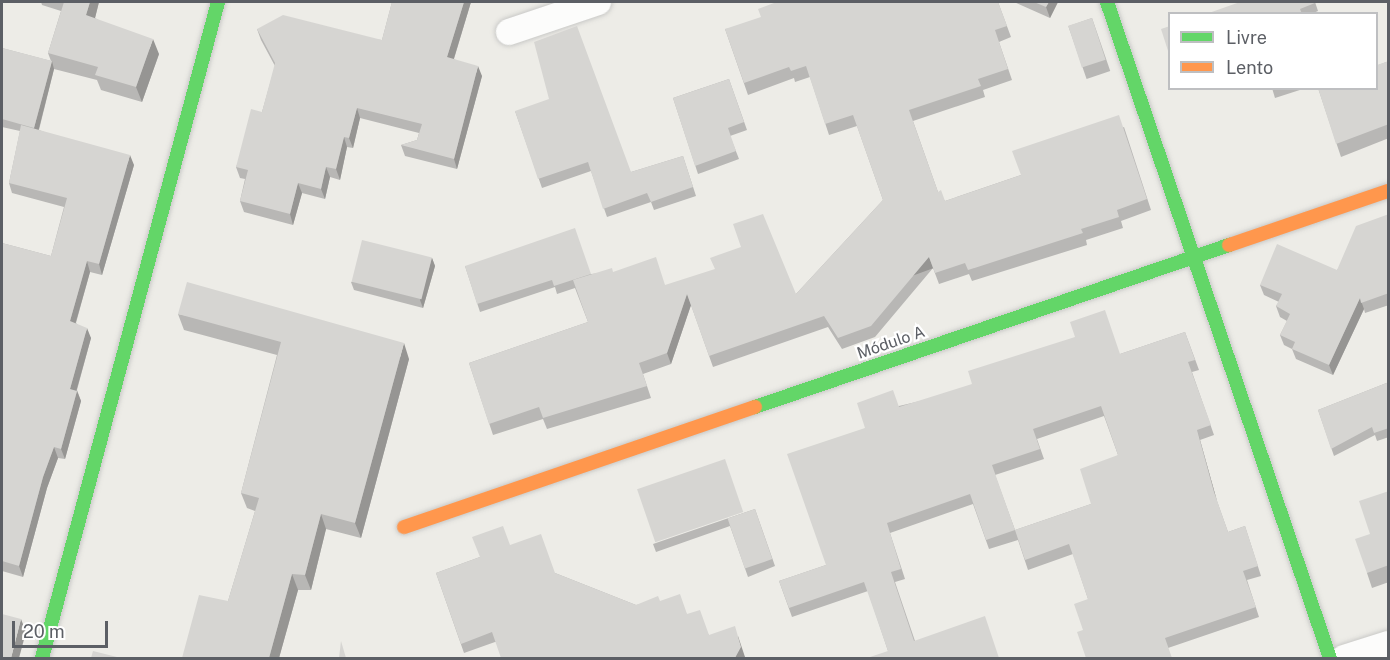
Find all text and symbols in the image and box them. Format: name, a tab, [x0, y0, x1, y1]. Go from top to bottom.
legend	[1168, 12, 1378, 90]
text: Livre	[1226, 27, 1267, 48]
text: Lento	[1226, 57, 1273, 78]
street label: Módulo A	[854, 322, 928, 364]
scale bar	[15, 609, 111, 647]
text: 20 m	[23, 621, 65, 642]

